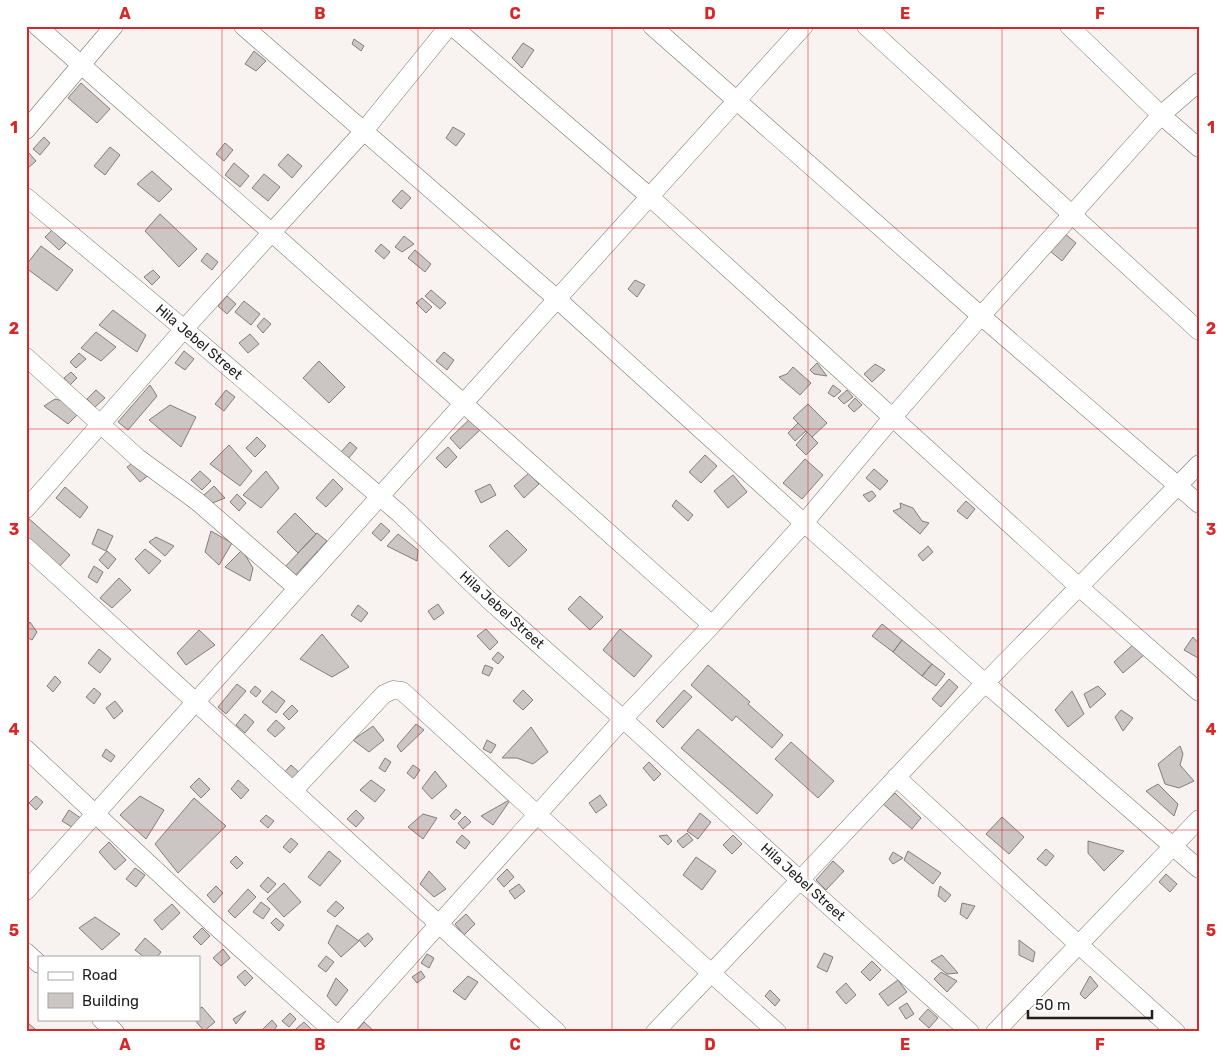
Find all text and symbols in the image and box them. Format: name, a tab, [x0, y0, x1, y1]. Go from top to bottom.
text: A	[119, 4, 131, 23]
text: B	[314, 4, 326, 23]
text: C	[509, 4, 521, 23]
text: D	[704, 4, 716, 23]
text: E	[900, 4, 910, 23]
text: F	[1095, 4, 1105, 23]
text: 1	[10, 118, 18, 137]
text: 1	[1207, 118, 1215, 137]
street label: Hila Jebel Street	[152, 301, 246, 384]
text: 2	[9, 319, 19, 338]
text: 2	[1206, 319, 1216, 338]
text: 3	[9, 520, 19, 539]
text: 3	[1206, 520, 1216, 539]
street label: Hila Jebel Street	[456, 568, 548, 653]
text: 4	[9, 720, 20, 739]
text: 4	[1206, 720, 1217, 739]
street label: Hila Jebel Street	[757, 840, 849, 925]
text: 5	[9, 921, 19, 940]
text: 5	[1206, 921, 1216, 940]
legend	[38, 956, 200, 1020]
text: Road	[82, 966, 118, 984]
scale bar	[1028, 988, 1151, 1020]
text: Building	[82, 992, 139, 1010]
text: 50 m	[1035, 996, 1070, 1014]
text: A	[119, 1035, 131, 1054]
text: B	[314, 1035, 326, 1054]
text: C	[509, 1035, 521, 1054]
text: D	[704, 1035, 716, 1054]
text: E	[900, 1035, 910, 1054]
text: F	[1095, 1035, 1105, 1054]

